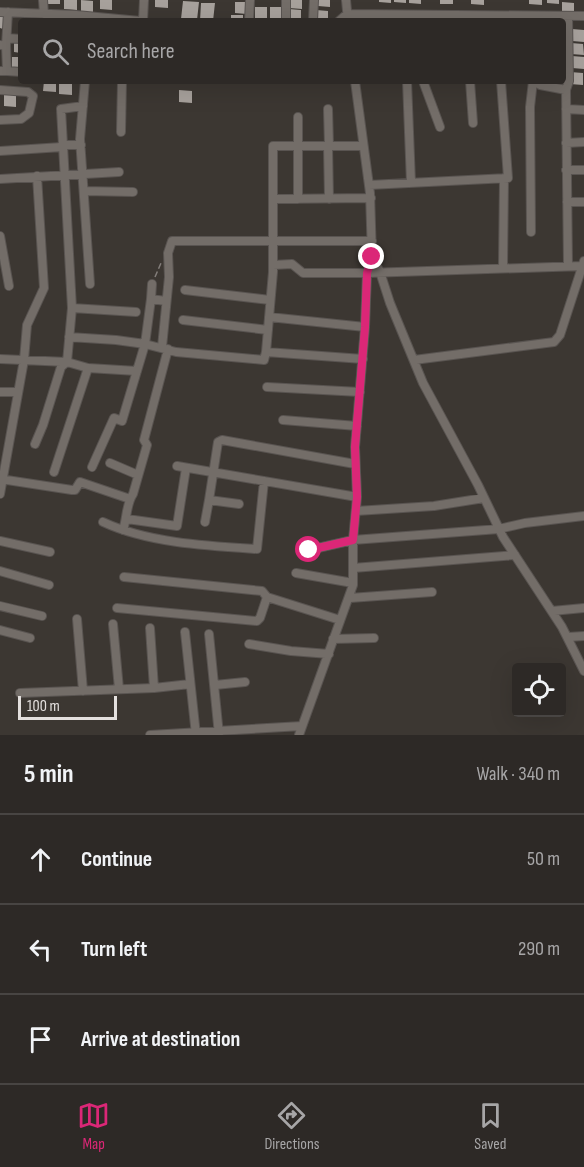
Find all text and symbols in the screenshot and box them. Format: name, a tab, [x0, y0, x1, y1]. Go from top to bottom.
search box	[18, 18, 566, 84]
icon: search	[39, 35, 72, 68]
text: Search here	[87, 38, 174, 65]
route end	[358, 243, 384, 269]
route start	[295, 536, 321, 562]
map controls	[512, 663, 566, 717]
button: locate	[512, 663, 566, 717]
scale bar	[18, 693, 117, 720]
text: 100 m	[27, 697, 60, 716]
text: 5 min	[24, 759, 74, 790]
text: Walk · 340 m	[476, 762, 560, 786]
icon: ahead	[24, 843, 57, 876]
text: Continue	[81, 846, 152, 873]
text: 50 m	[527, 847, 560, 871]
icon: left	[24, 933, 57, 966]
text: Turn left	[81, 936, 147, 963]
text: 290 m	[518, 937, 560, 961]
icon: arrive	[24, 1023, 57, 1056]
text: Arrive at destination	[81, 1026, 240, 1053]
tab: Map	[77, 1099, 110, 1154]
tab: Directions	[264, 1099, 320, 1154]
tab: Saved	[474, 1099, 507, 1154]

